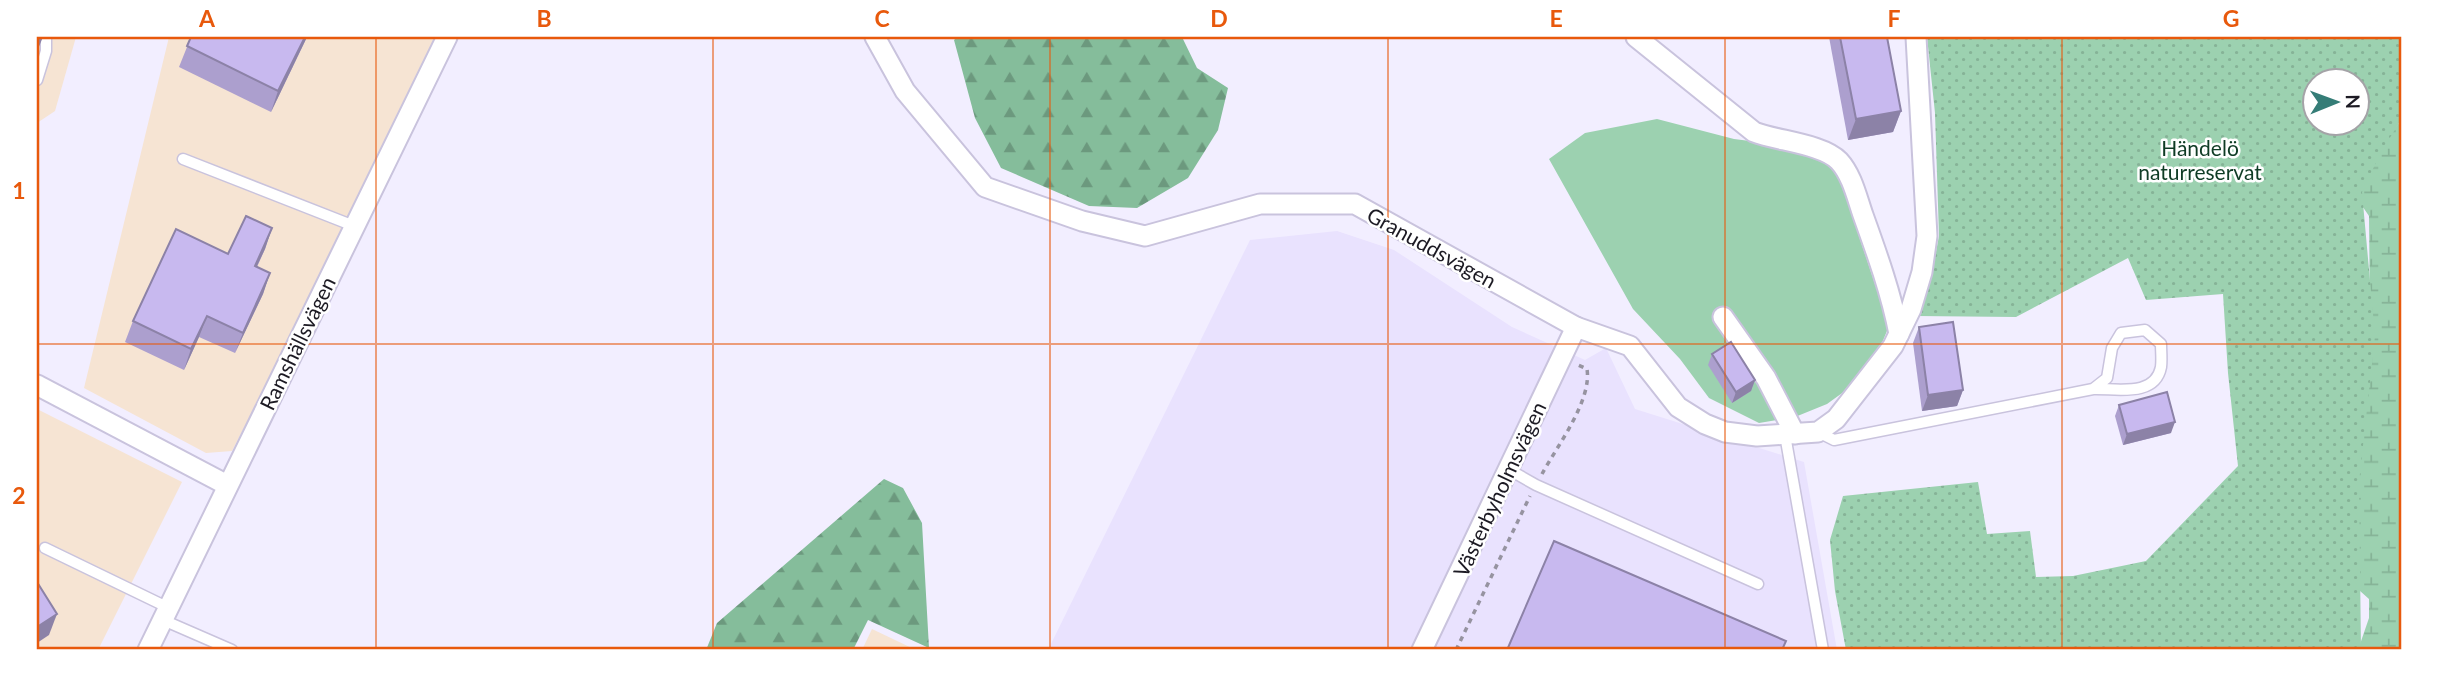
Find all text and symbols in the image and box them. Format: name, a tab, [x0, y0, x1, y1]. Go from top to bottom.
text: A	[198, 4, 216, 32]
text: B	[536, 4, 552, 32]
text: C	[874, 4, 890, 32]
text: D	[1210, 4, 1228, 32]
text: E	[1549, 4, 1563, 32]
text: F	[1887, 4, 1901, 32]
text: G	[2223, 4, 2239, 32]
north arrow	[2302, 66, 2372, 136]
text: N	[2342, 94, 2365, 109]
park label: Händelö naturreservat	[2138, 135, 2262, 184]
text: 1	[12, 176, 26, 204]
street label: Granuddsvägen	[1363, 201, 1501, 293]
street label: Ramshällsvägen	[254, 272, 340, 414]
street label: Västerbyholmsvägen	[1447, 397, 1551, 581]
text: 2	[12, 481, 26, 509]

